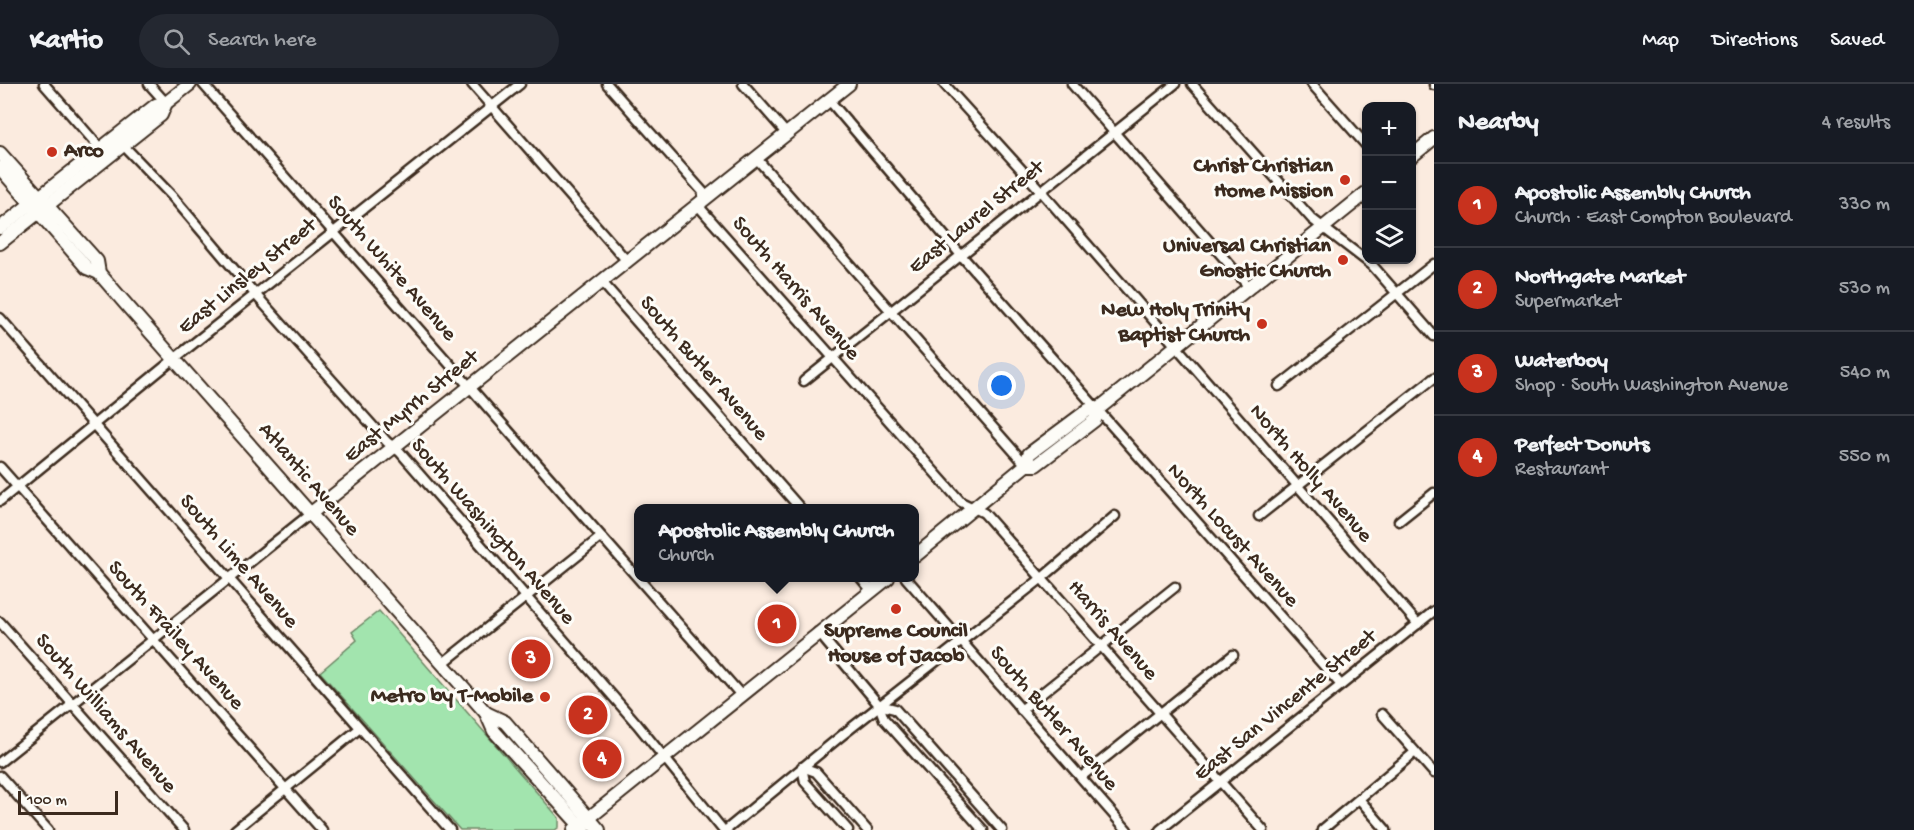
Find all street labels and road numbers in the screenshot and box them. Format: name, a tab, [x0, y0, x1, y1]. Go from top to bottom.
street label: East Laurel Street	[904, 154, 1052, 281]
street label: South White Avenue	[321, 191, 462, 348]
street label: East Linsley Street	[174, 212, 324, 341]
street label: South Harris Avenue	[725, 212, 865, 367]
street label: South Butler Avenue	[633, 291, 774, 447]
street label: East Myrrh Street	[339, 344, 486, 469]
street label: North Holly Avenue	[1243, 399, 1378, 549]
street label: Atlantic Avenue	[252, 418, 365, 543]
street label: South Washington Avenue	[404, 433, 581, 631]
street label: North Locust Avenue	[1160, 458, 1304, 614]
street label: South Lime Avenue	[173, 490, 304, 635]
street label: South Frailey Avenue	[101, 556, 249, 717]
street label: Harris Avenue	[1061, 575, 1163, 687]
street label: East San Vincente Street	[1190, 623, 1384, 788]
street label: South Williams Avenue	[29, 629, 182, 800]
street label: South Butler Avenue	[983, 641, 1124, 797]

